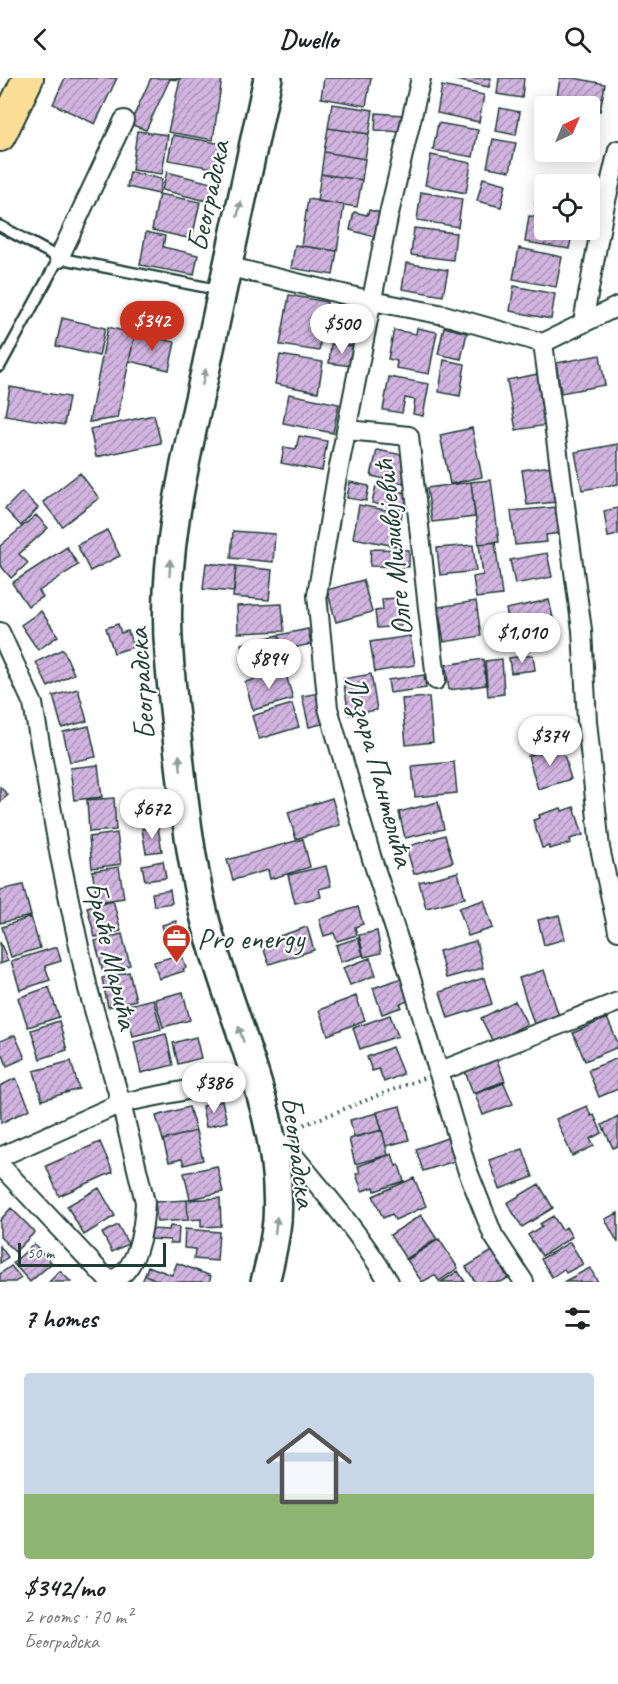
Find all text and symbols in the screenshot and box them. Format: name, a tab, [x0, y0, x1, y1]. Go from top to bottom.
text: Dwello	[280, 22, 338, 56]
icon: back	[24, 23, 57, 56]
icon: search	[561, 23, 594, 56]
north arrow	[534, 96, 600, 162]
map controls	[534, 96, 600, 240]
street label: Београдска	[178, 135, 239, 255]
button: locate	[534, 174, 600, 240]
one-way arrow	[235, 199, 244, 218]
pin: $342	[116, 301, 188, 352]
pin: $500	[306, 304, 378, 355]
text: $342	[134, 308, 170, 333]
text: $500	[324, 311, 360, 336]
one-way arrow	[199, 368, 209, 386]
street label: Олге Миливојевић	[365, 456, 421, 638]
one-way arrow	[165, 559, 175, 578]
pin: $1,010	[473, 613, 571, 664]
text: $1,010	[498, 620, 546, 645]
street label: Београдска	[118, 625, 164, 741]
pin: $894	[233, 639, 305, 690]
text: $894	[251, 646, 287, 671]
street label: Лазара Пантелића	[336, 671, 424, 873]
pin: $374	[514, 716, 586, 767]
text: $374	[532, 723, 568, 748]
one-way arrow	[175, 753, 185, 772]
pin: $672	[116, 789, 188, 840]
text: $672	[134, 796, 170, 821]
street label: Браће Марића	[77, 877, 148, 1035]
place label: Pro energy	[197, 919, 306, 957]
office icon: Pro energy	[160, 922, 192, 964]
one-way arrow	[235, 1025, 245, 1043]
pin: $386	[178, 1063, 250, 1114]
text: $386	[196, 1070, 232, 1095]
street label: Београдска	[272, 1094, 326, 1212]
one-way arrow	[271, 1215, 281, 1234]
scale bar	[18, 1240, 166, 1268]
text: 50 m	[27, 1243, 54, 1263]
text: 7 homes	[24, 1302, 97, 1335]
icon: filters	[561, 1302, 594, 1335]
icon: home	[255, 1412, 363, 1520]
text: $342/mo	[24, 1571, 104, 1604]
text: 2 rooms · 70 m²	[24, 1604, 132, 1629]
text: Београдска	[24, 1629, 99, 1654]

